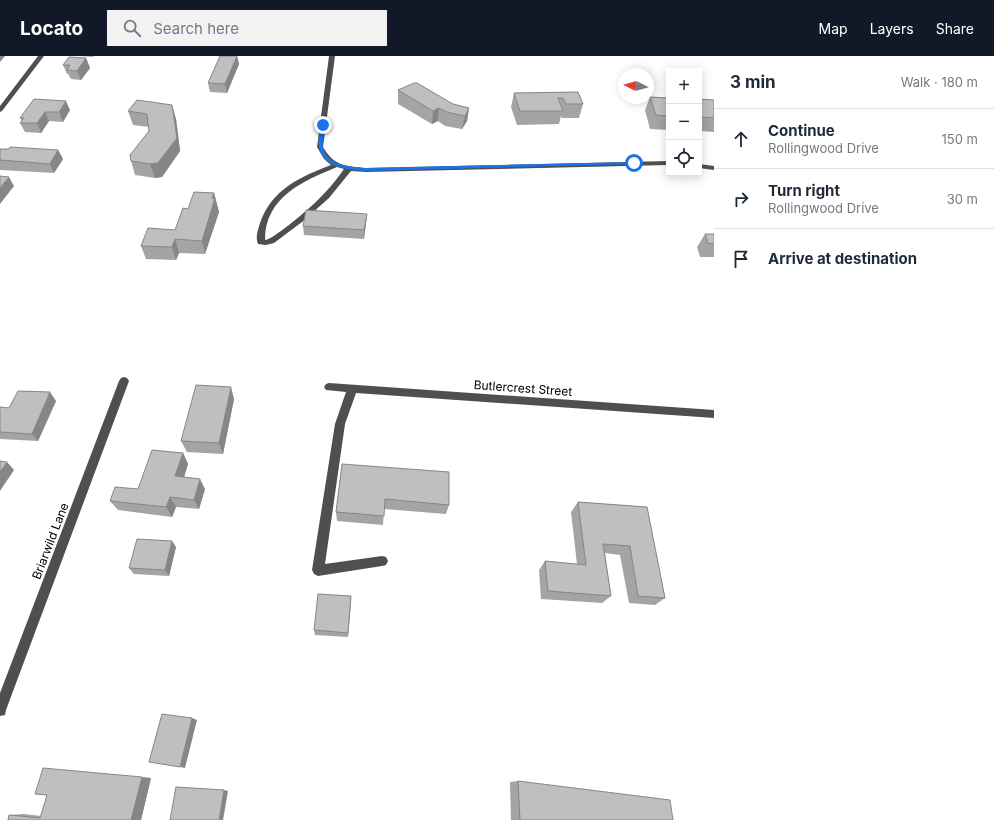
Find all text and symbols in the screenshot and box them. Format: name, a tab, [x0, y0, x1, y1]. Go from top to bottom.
search box	[107, 10, 387, 46]
text: Locato	[20, 17, 83, 40]
icon: search	[121, 17, 143, 39]
text: Search here	[153, 19, 239, 38]
text: Map	[819, 20, 848, 37]
text: Layers	[870, 20, 914, 37]
text: Share	[936, 20, 974, 37]
north arrow	[618, 68, 654, 104]
map controls	[666, 68, 702, 176]
button: +	[666, 68, 702, 104]
text: 3 min	[730, 72, 776, 92]
text: Walk · 180 m	[901, 74, 978, 90]
button: −	[666, 104, 702, 140]
route end	[314, 116, 332, 134]
text: Continue	[768, 121, 835, 140]
icon: ahead	[730, 128, 752, 150]
text: 150 m	[942, 131, 978, 147]
button: locate	[666, 140, 702, 176]
text: Rollingwood Drive	[768, 140, 879, 156]
route start	[625, 154, 643, 172]
text: Turn right	[768, 181, 840, 200]
icon: right	[730, 188, 752, 210]
text: 30 m	[947, 191, 978, 207]
text: Rollingwood Drive	[768, 200, 879, 216]
icon: arrive	[730, 248, 752, 270]
text: Arrive at destination	[768, 249, 917, 268]
street label: Butlercrest Street	[473, 377, 573, 399]
street label: Briarwild Lane	[29, 501, 71, 581]

